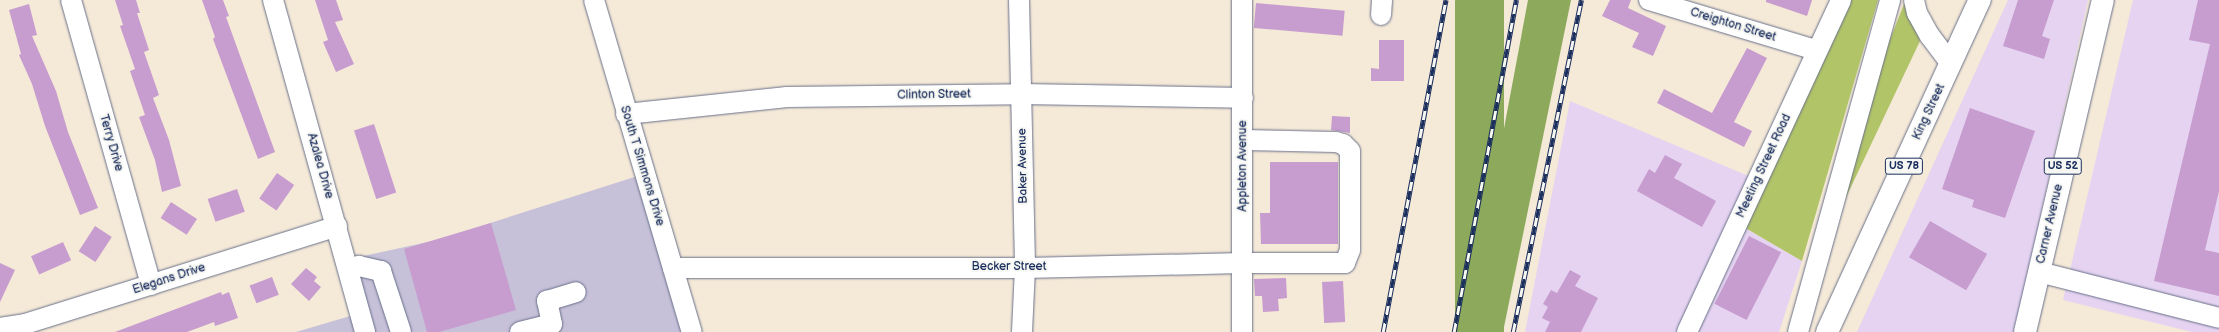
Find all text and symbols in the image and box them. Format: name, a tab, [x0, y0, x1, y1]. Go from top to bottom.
street label: Creighton Street	[1688, 5, 1778, 45]
street label: King Street	[1910, 82, 1948, 142]
street label: Clinton Street	[897, 87, 971, 103]
street label: South T Simmons Drive	[617, 104, 667, 228]
street label: Meeting Street Road	[1734, 112, 1794, 220]
street label: Terry Drive	[96, 113, 126, 173]
street label: Appleton Avenue	[1236, 120, 1250, 212]
street label: Baker Avenue	[1015, 128, 1031, 204]
street label: Azalea Drive	[304, 131, 336, 201]
road number: US 78	[1884, 157, 1924, 175]
road number: US 52	[2043, 157, 2083, 175]
street label: Carner Avenue	[2034, 183, 2066, 265]
street label: Elegans Drive	[131, 260, 207, 298]
street label: Becker Street	[971, 260, 1047, 274]

